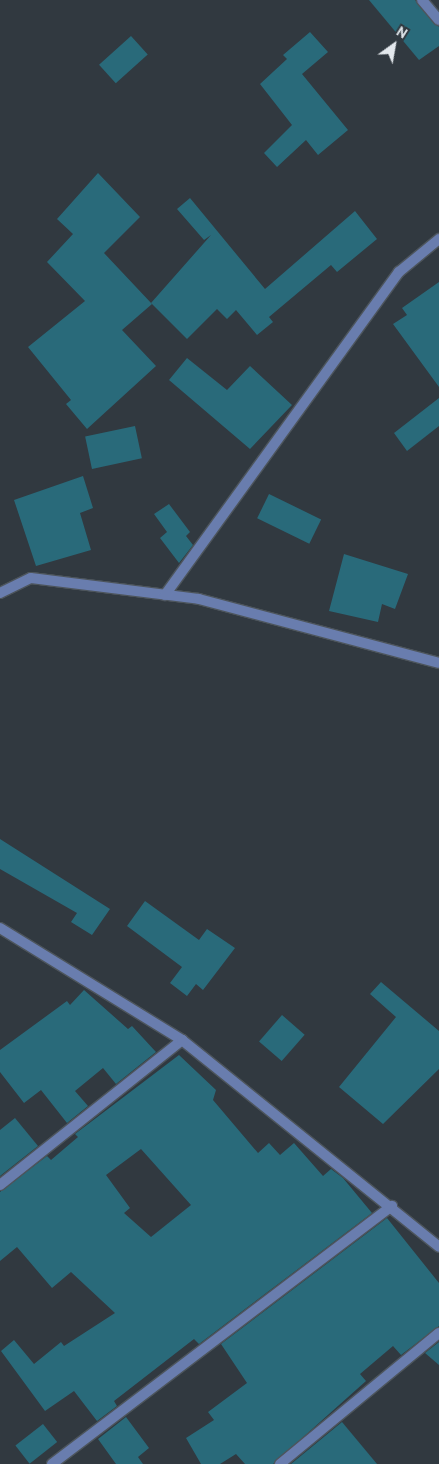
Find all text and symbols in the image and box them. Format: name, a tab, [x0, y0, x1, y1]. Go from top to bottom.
north arrow	[369, 20, 419, 70]
text: N	[393, 22, 411, 42]

